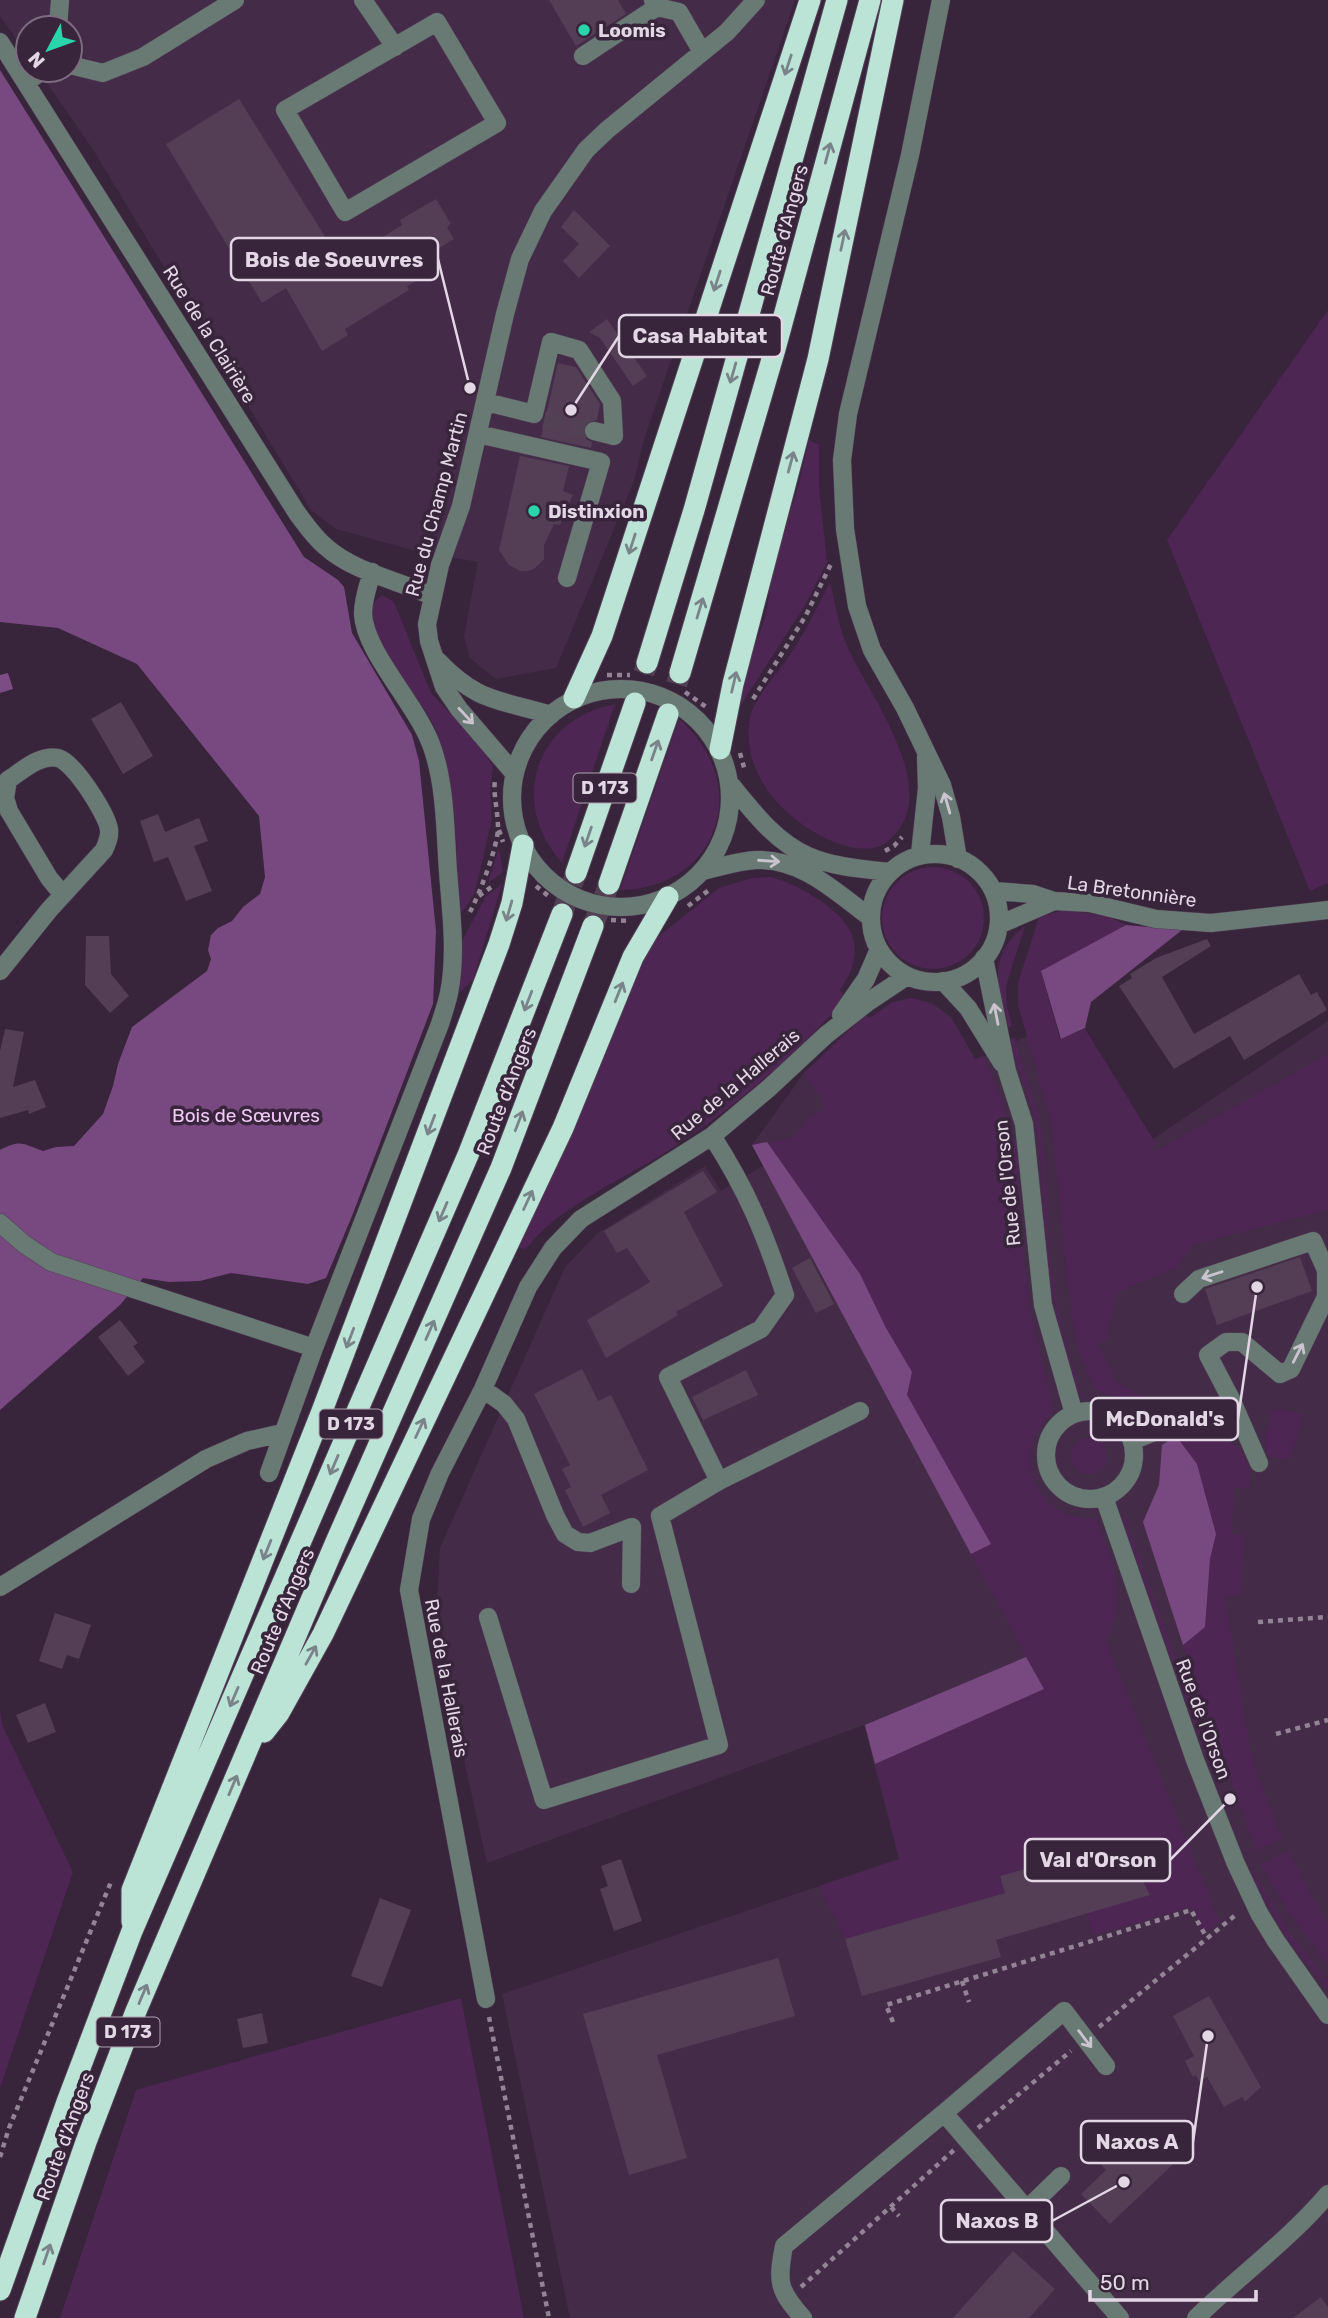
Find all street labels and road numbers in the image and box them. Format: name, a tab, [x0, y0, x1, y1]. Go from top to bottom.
street label: Route d'Angers	[756, 162, 813, 298]
street label: Rue de la Clairière	[158, 261, 261, 407]
street label: Rue du Champ Martin	[401, 409, 472, 599]
road number: D 173	[574, 774, 636, 802]
street label: La Bretonnière	[1066, 871, 1198, 912]
street label: Route d'Angers	[472, 1024, 541, 1158]
street label: Rue de la Hallerais	[666, 1024, 804, 1145]
street label: Rue de l'Orson	[989, 1119, 1026, 1247]
road number: D 173	[320, 1409, 382, 1438]
street label: Route d'Angers	[246, 1545, 319, 1678]
street label: Rue de la Hallerais	[420, 1597, 473, 1759]
street label: Rue de l'Orson	[1171, 1656, 1236, 1783]
road number: D 173	[96, 2018, 160, 2046]
street label: Route d'Angers	[32, 2069, 99, 2203]

